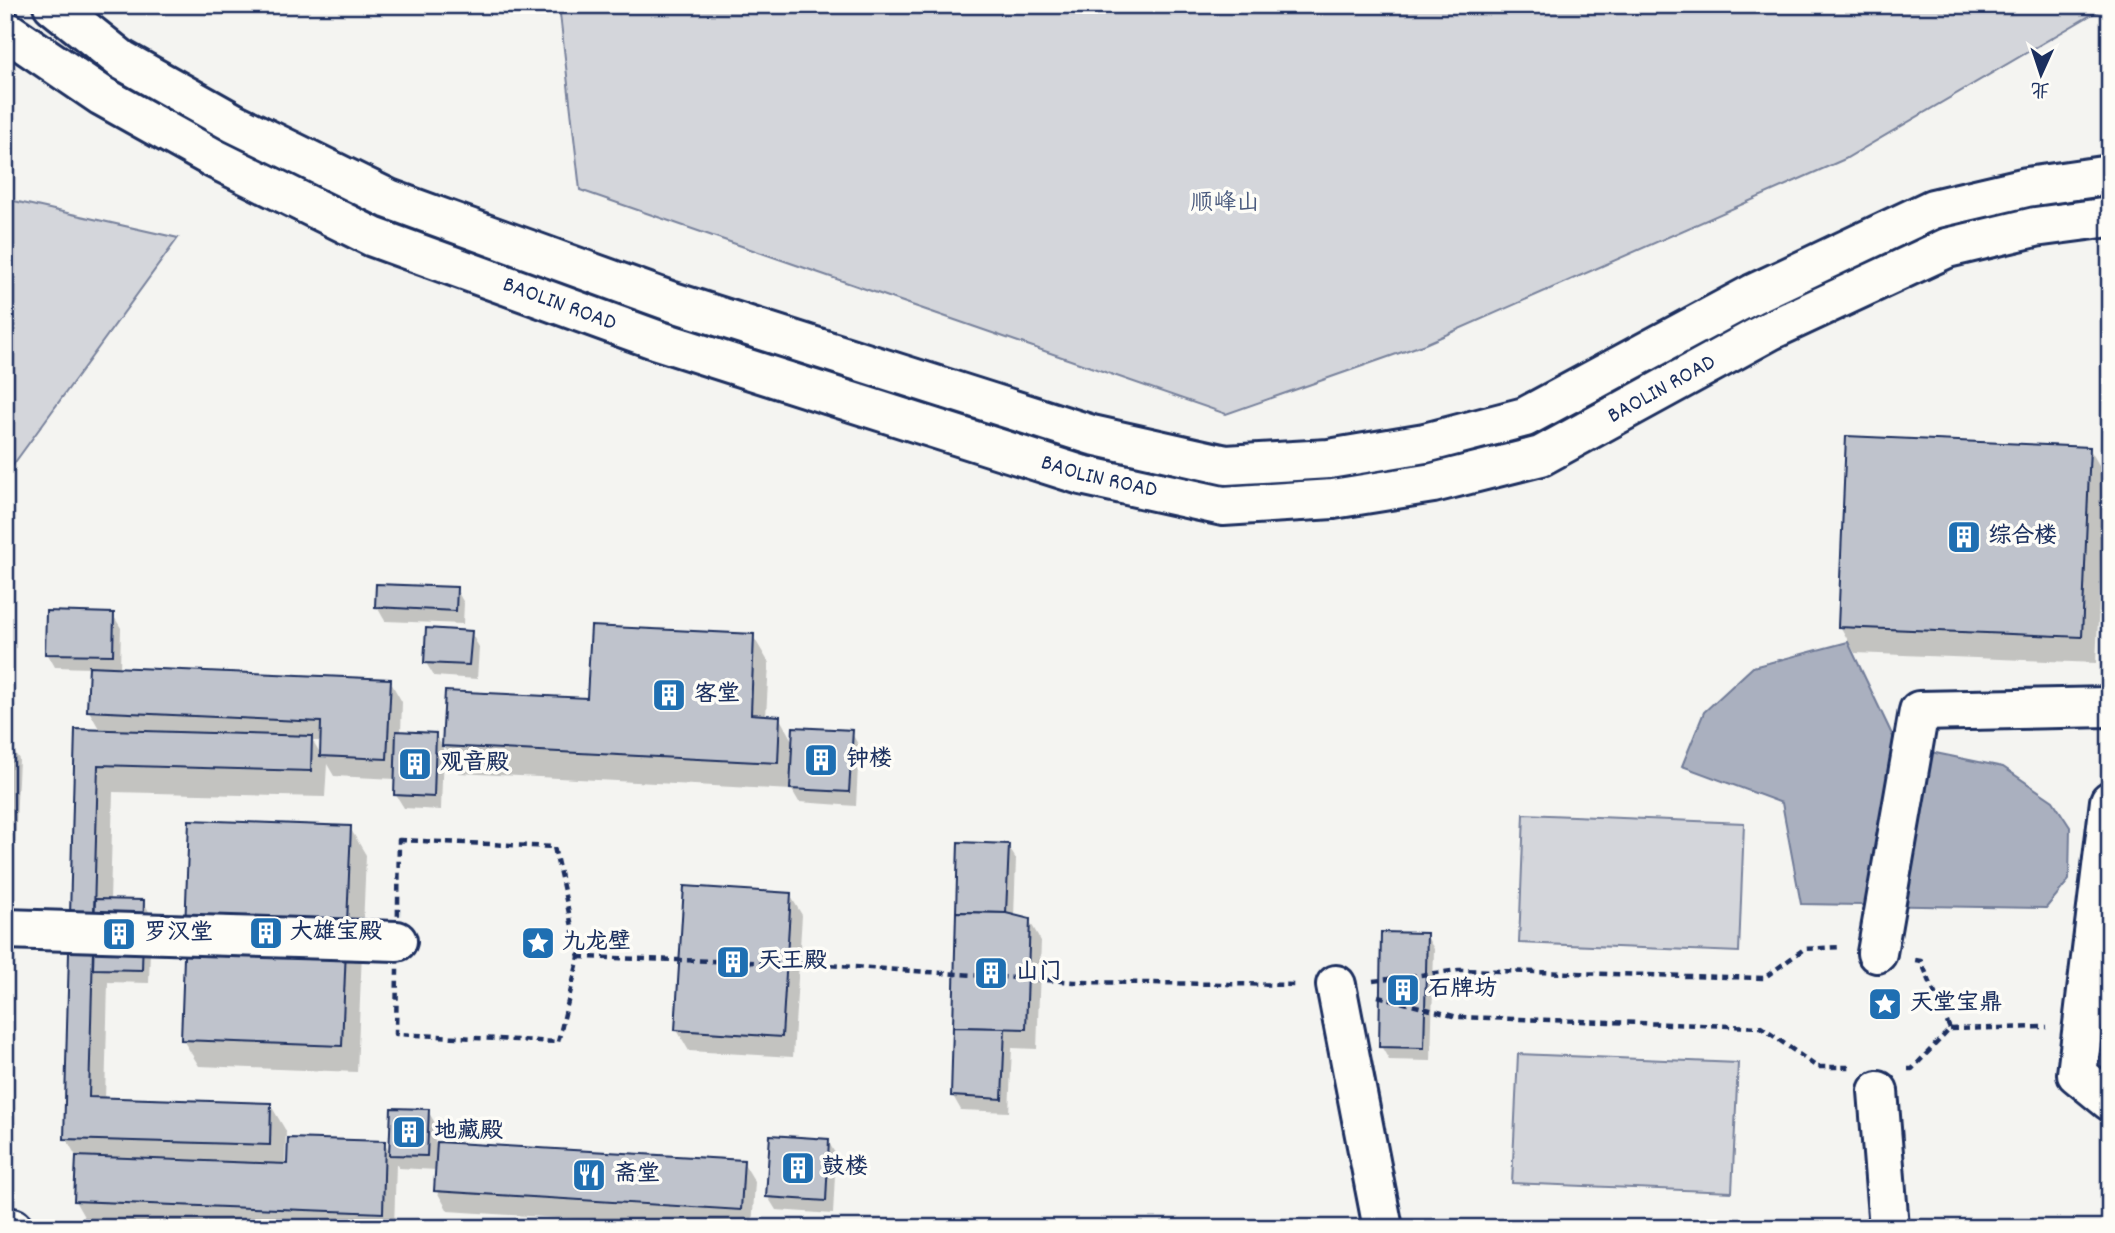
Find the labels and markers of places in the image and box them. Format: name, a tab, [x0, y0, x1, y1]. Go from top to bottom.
building icon: 综合楼	[1945, 518, 1983, 556]
place label: 综合楼	[1988, 521, 2057, 554]
building icon: 客堂	[650, 676, 688, 714]
place label: 客堂	[694, 679, 740, 712]
building icon: 钟楼	[802, 741, 840, 779]
place label: 钟楼	[846, 744, 892, 777]
building icon: 观音殿	[396, 745, 434, 783]
place label: 观音殿	[440, 748, 509, 781]
building icon: 大雄宝殿	[247, 914, 285, 952]
building icon: 罗汉堂	[100, 915, 138, 953]
place label: 大雄宝殿	[290, 917, 382, 950]
place label: 罗汉堂	[144, 918, 213, 951]
place icon: 九龙壁	[519, 924, 557, 962]
place label: 九龙壁	[562, 927, 631, 960]
building icon: 天王殿	[714, 943, 752, 981]
place label: 天王殿	[758, 946, 827, 979]
building icon: 山门	[972, 954, 1010, 992]
place label: 山门	[1016, 957, 1062, 990]
building icon: 石牌坊	[1384, 971, 1422, 1009]
place label: 石牌坊	[1428, 974, 1497, 1007]
place icon: 天堂宝鼎	[1866, 985, 1904, 1023]
place label: 天堂宝鼎	[1910, 988, 2002, 1021]
building icon: 地藏殿	[390, 1113, 428, 1151]
place label: 地藏殿	[434, 1116, 503, 1149]
building icon: 鼓楼	[779, 1149, 817, 1187]
place label: 鼓楼	[822, 1152, 868, 1185]
restaurant icon: 斋堂	[570, 1156, 608, 1194]
place label: 斋堂	[614, 1159, 660, 1192]

